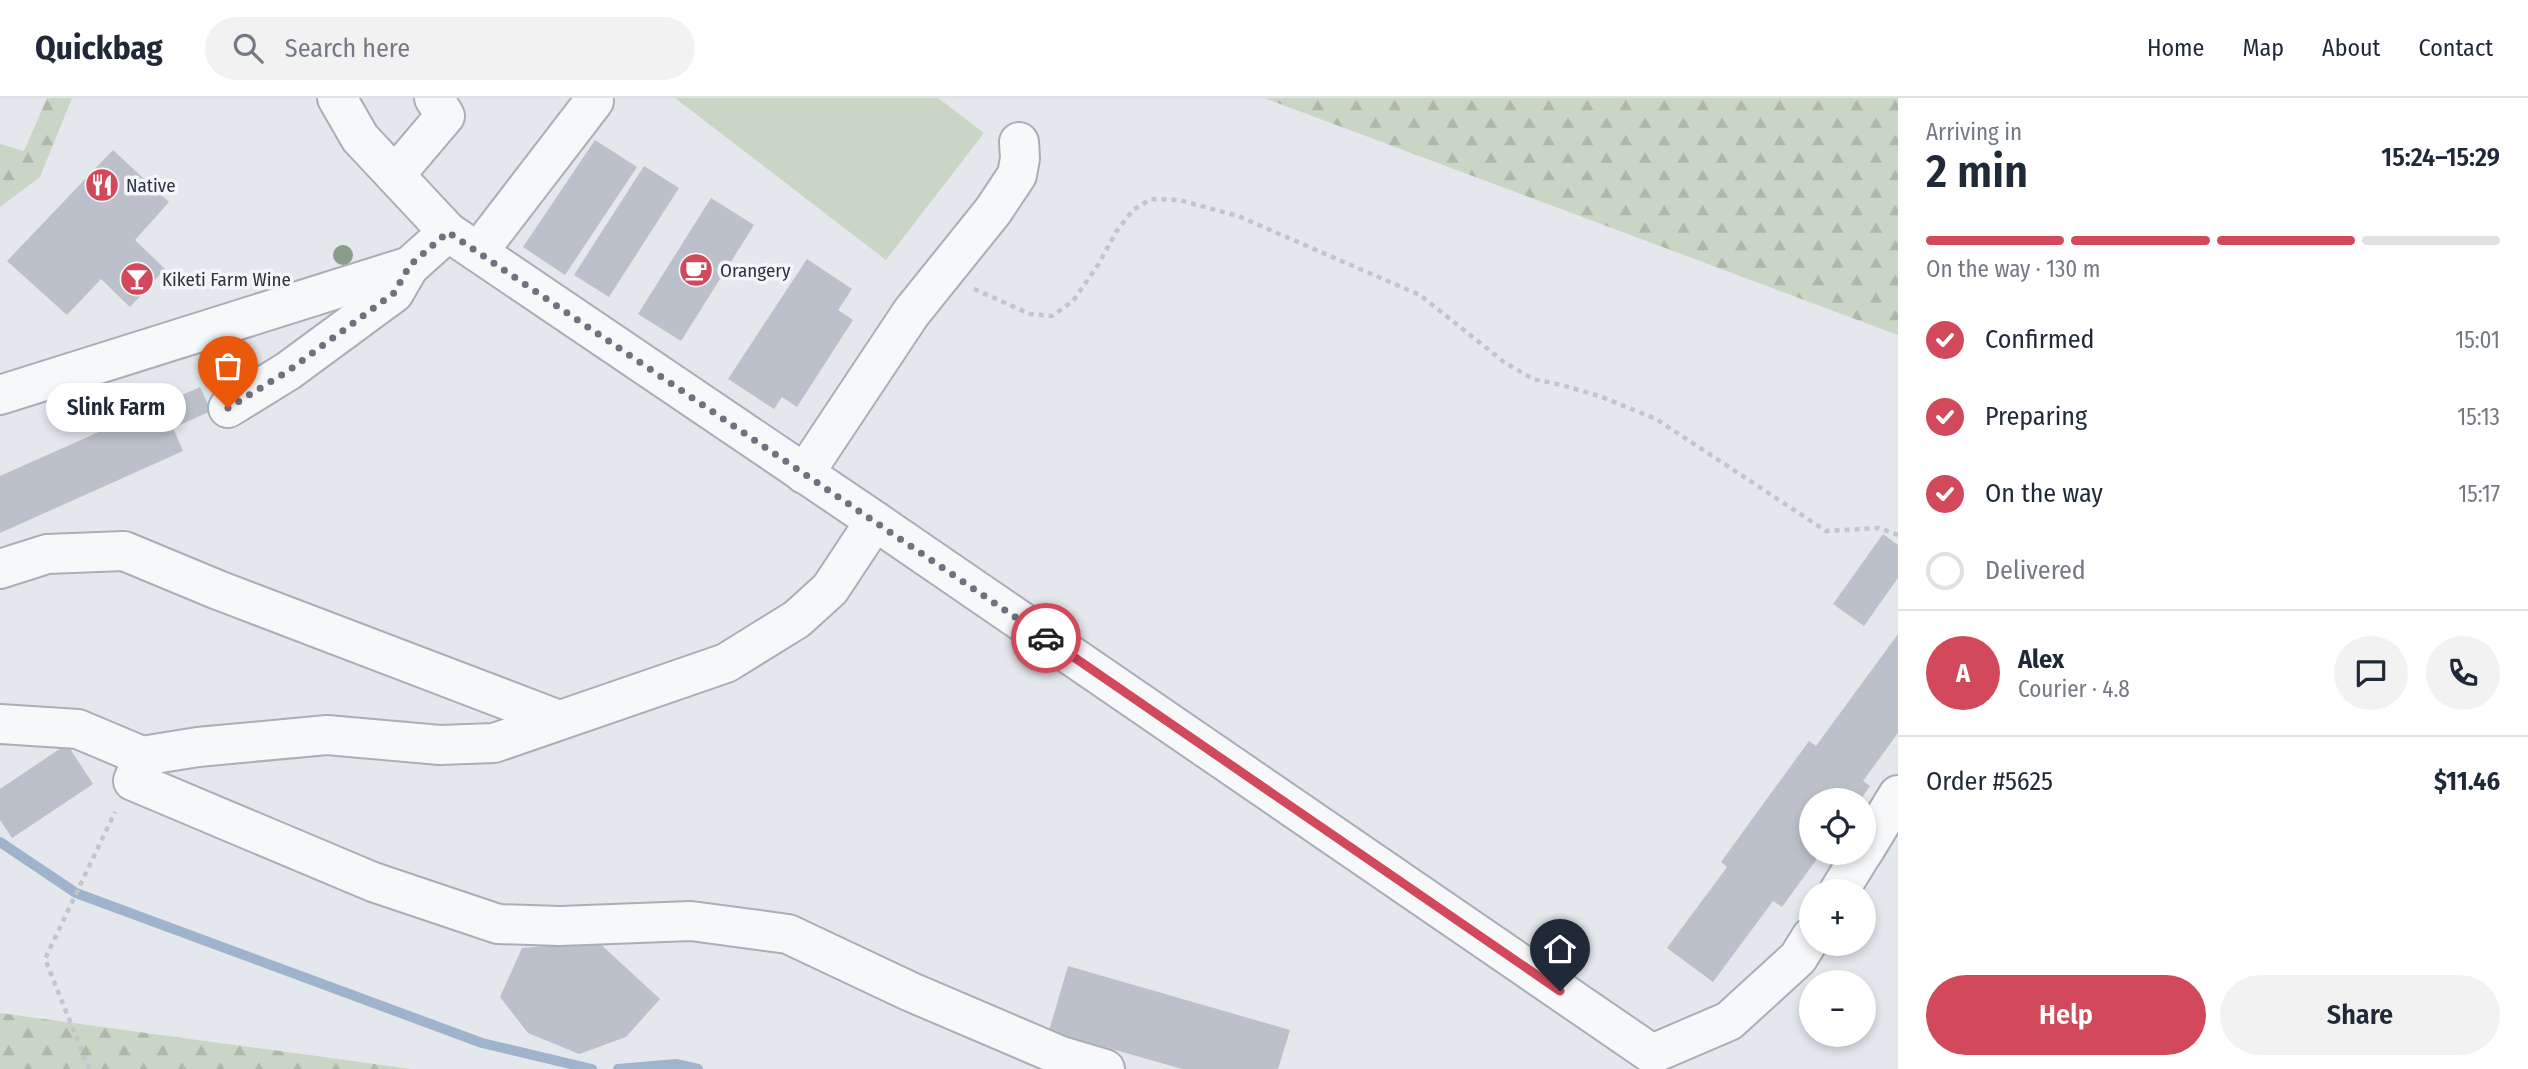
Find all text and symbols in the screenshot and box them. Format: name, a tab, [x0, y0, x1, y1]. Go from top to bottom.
search box	[205, 17, 695, 80]
text: Quickbag	[35, 28, 163, 68]
icon: search	[229, 29, 267, 67]
text: Search here	[285, 33, 410, 64]
text: Home	[2147, 34, 2204, 62]
text: Map	[2242, 34, 2284, 62]
text: About	[2322, 34, 2380, 62]
text: Contact	[2418, 34, 2493, 62]
text: Arriving in	[1926, 118, 2022, 146]
text: 15:24–15:29	[2381, 142, 2500, 173]
text: 2 min	[1926, 144, 2028, 199]
restaurant icon: Native	[83, 166, 121, 204]
place label: Native	[126, 174, 176, 197]
cafe icon: Orangery	[677, 251, 715, 289]
text: On the way · 130 m	[1926, 255, 2100, 283]
place label: Orangery	[720, 259, 791, 282]
bar icon: Kiketi Farm Wine	[118, 260, 156, 298]
place label: Kiketi Farm Wine	[162, 268, 291, 291]
icon: check	[1926, 321, 1964, 359]
text: Confirmed	[1985, 324, 2095, 355]
text: 15:01	[2455, 326, 2500, 354]
pin	[198, 336, 258, 408]
icon: bag	[209, 347, 247, 385]
callout: Slink Farm	[46, 384, 186, 432]
text: Slink Farm	[67, 393, 165, 421]
icon: check	[1926, 398, 1964, 436]
text: Preparing	[1985, 401, 2087, 432]
text: 15:13	[2457, 403, 2500, 431]
icon: check	[1926, 475, 1964, 513]
text: On the way	[1985, 478, 2103, 509]
text: 15:17	[2458, 480, 2500, 508]
text: Delivered	[1985, 555, 2086, 586]
courier	[1011, 603, 1081, 673]
icon: car	[1027, 619, 1065, 657]
button: chat	[2334, 636, 2408, 710]
button: phone	[2426, 636, 2500, 710]
text: Alex	[2018, 644, 2064, 675]
text: A	[1956, 658, 1970, 689]
text: Courier · 4.8	[2018, 675, 2130, 703]
text: Order #5625	[1926, 766, 2053, 797]
text: $11.46	[2434, 766, 2500, 797]
map controls	[1799, 788, 1876, 1047]
button: locate	[1799, 788, 1876, 865]
button: +	[1799, 879, 1876, 956]
pin	[1530, 919, 1590, 991]
icon: home	[1541, 930, 1579, 968]
button: −	[1799, 970, 1876, 1047]
button: Help	[1926, 975, 2206, 1055]
button: Share	[2220, 975, 2500, 1055]

